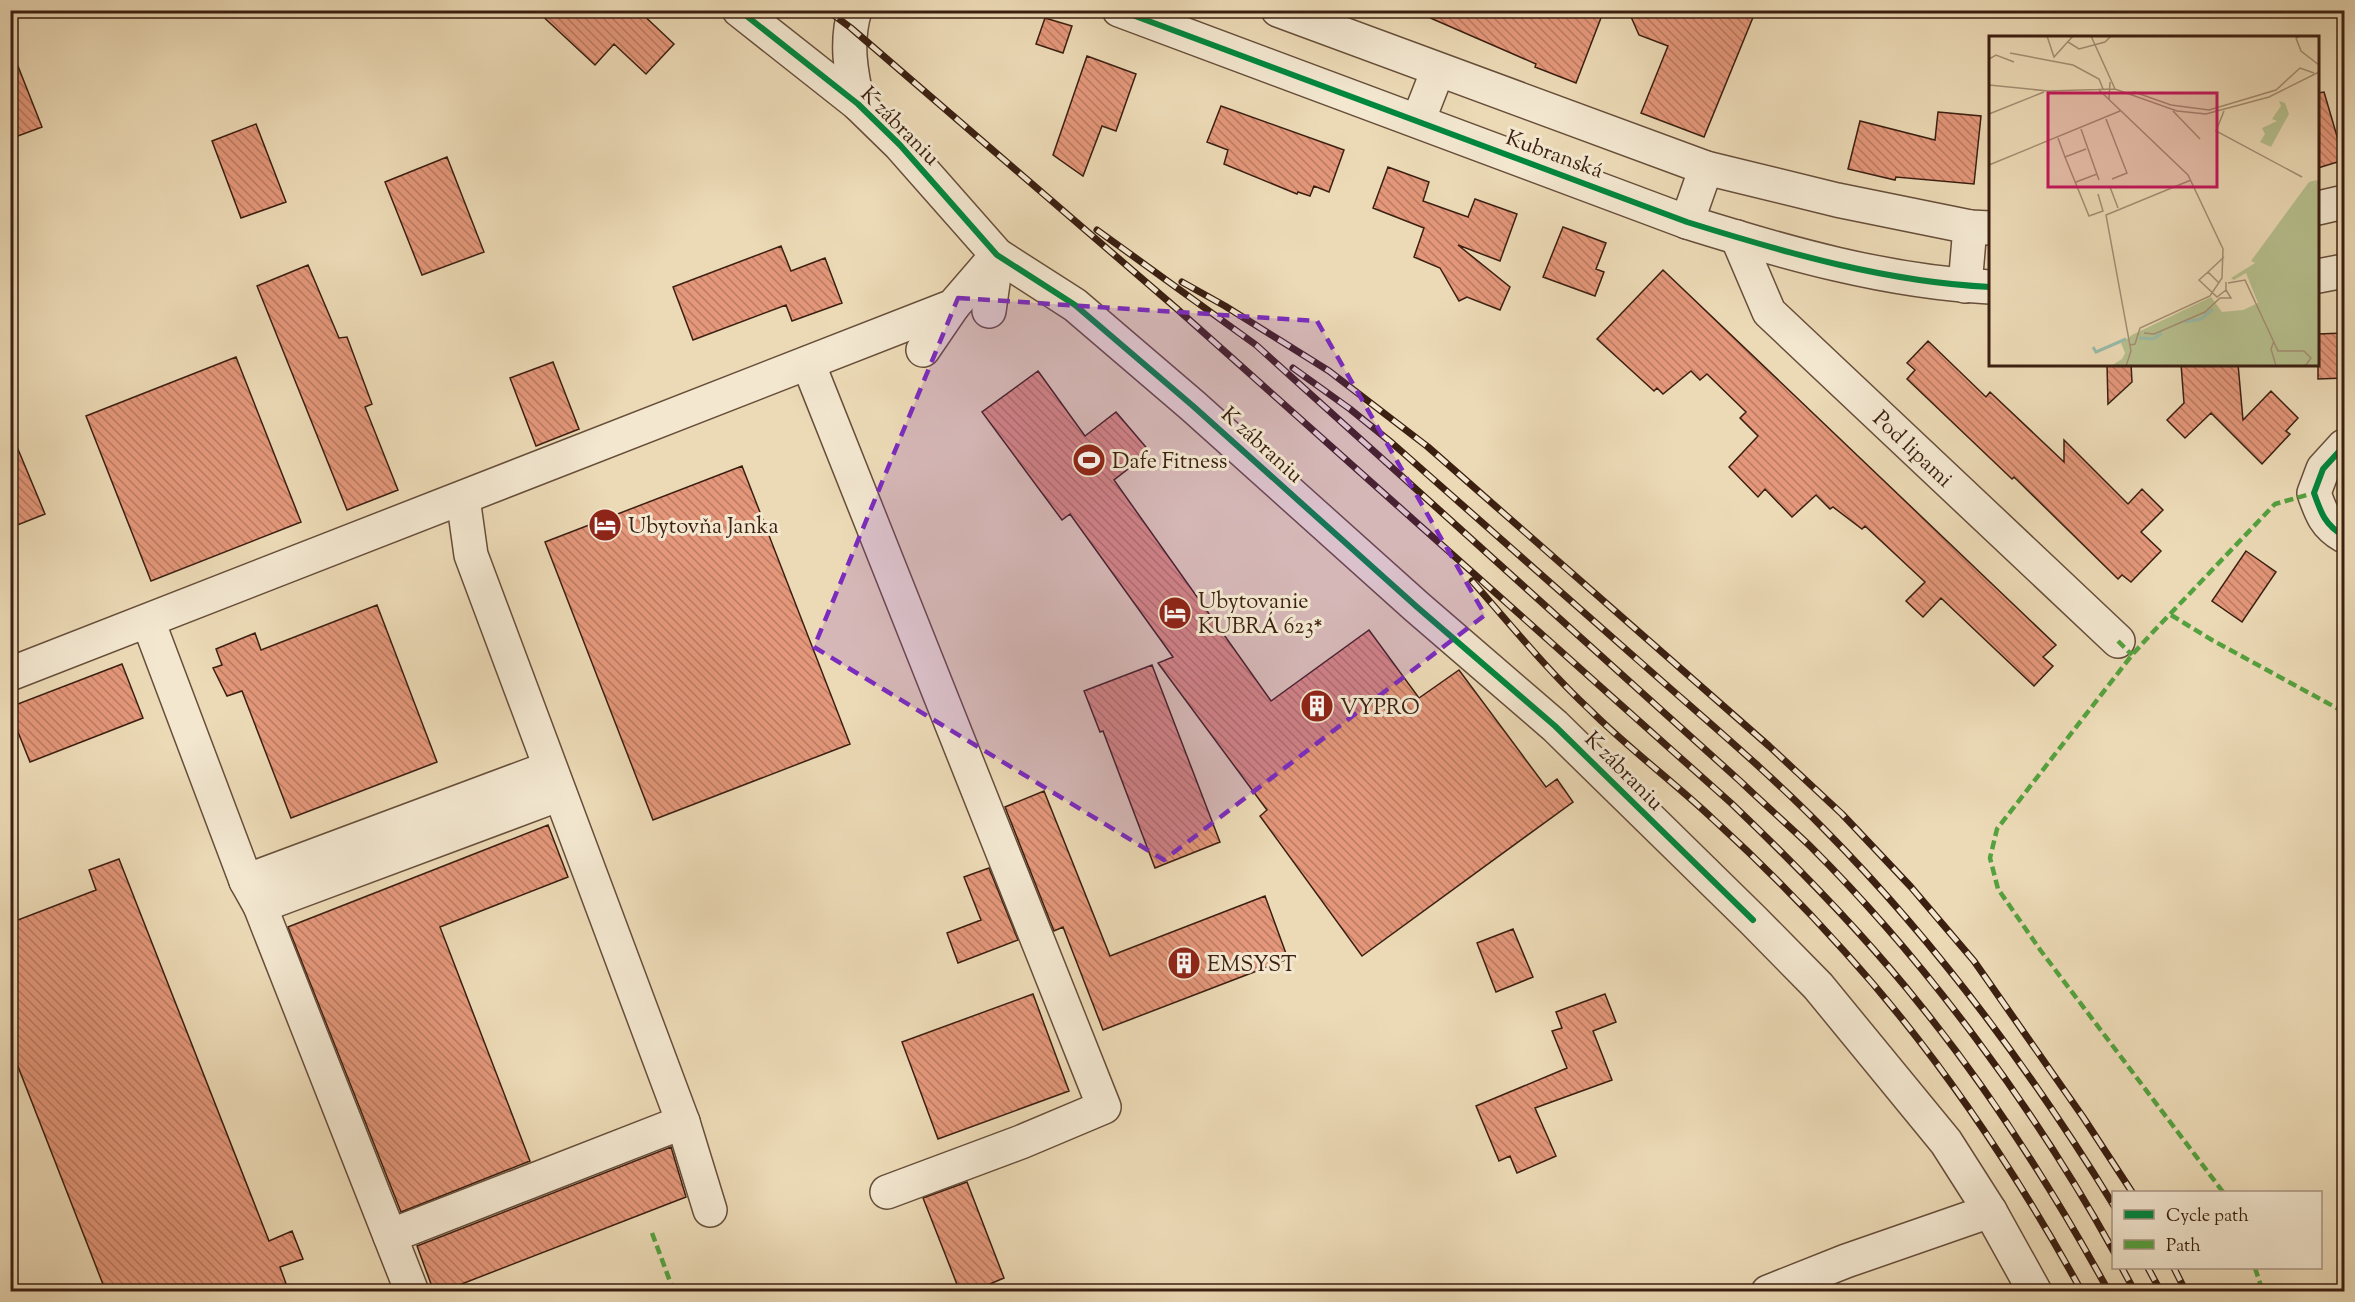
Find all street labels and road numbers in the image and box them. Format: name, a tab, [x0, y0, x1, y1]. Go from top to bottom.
street label: K zábraniu	[852, 80, 946, 174]
street label: Kubranská	[1501, 123, 1607, 188]
street label: K zábraniu	[1213, 401, 1310, 492]
street label: Pod lipami	[1864, 404, 1959, 496]
street label: K zábraniu	[1576, 725, 1670, 819]

